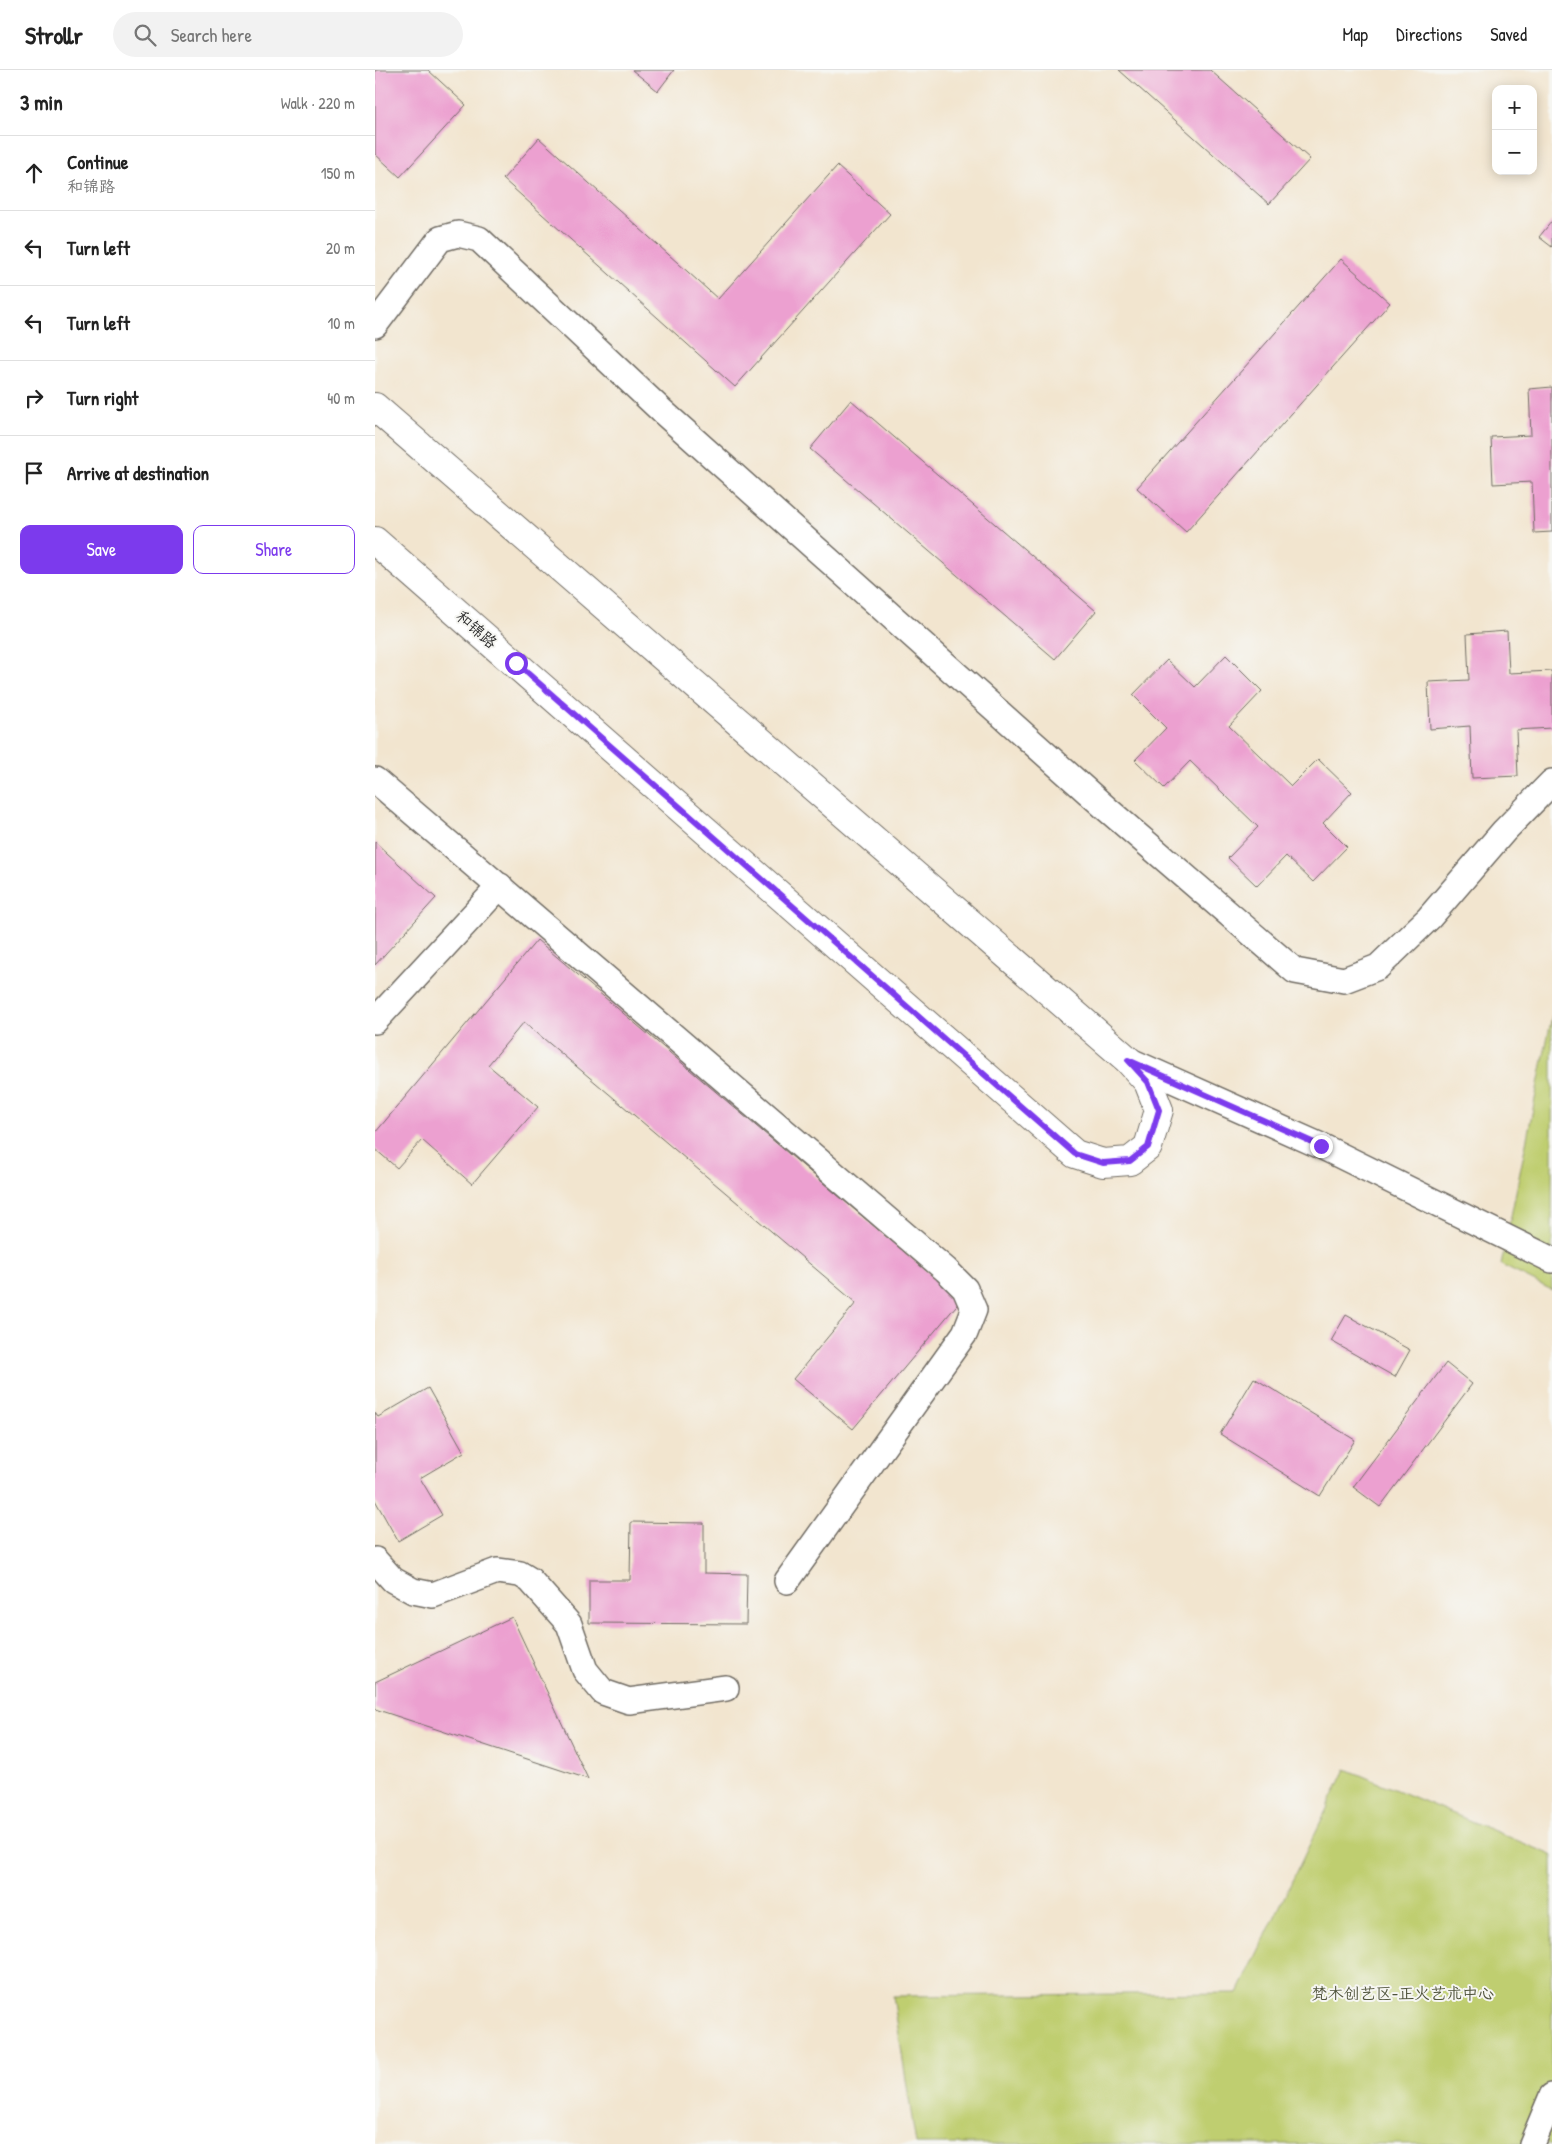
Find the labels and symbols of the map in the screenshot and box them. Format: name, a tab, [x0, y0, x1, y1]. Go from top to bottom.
street label: 和锦路	[452, 605, 502, 653]
route start	[505, 652, 528, 675]
route end	[1310, 1135, 1333, 1158]
park label: 梵木创艺区-正火艺术中心	[1312, 1982, 1494, 2004]

